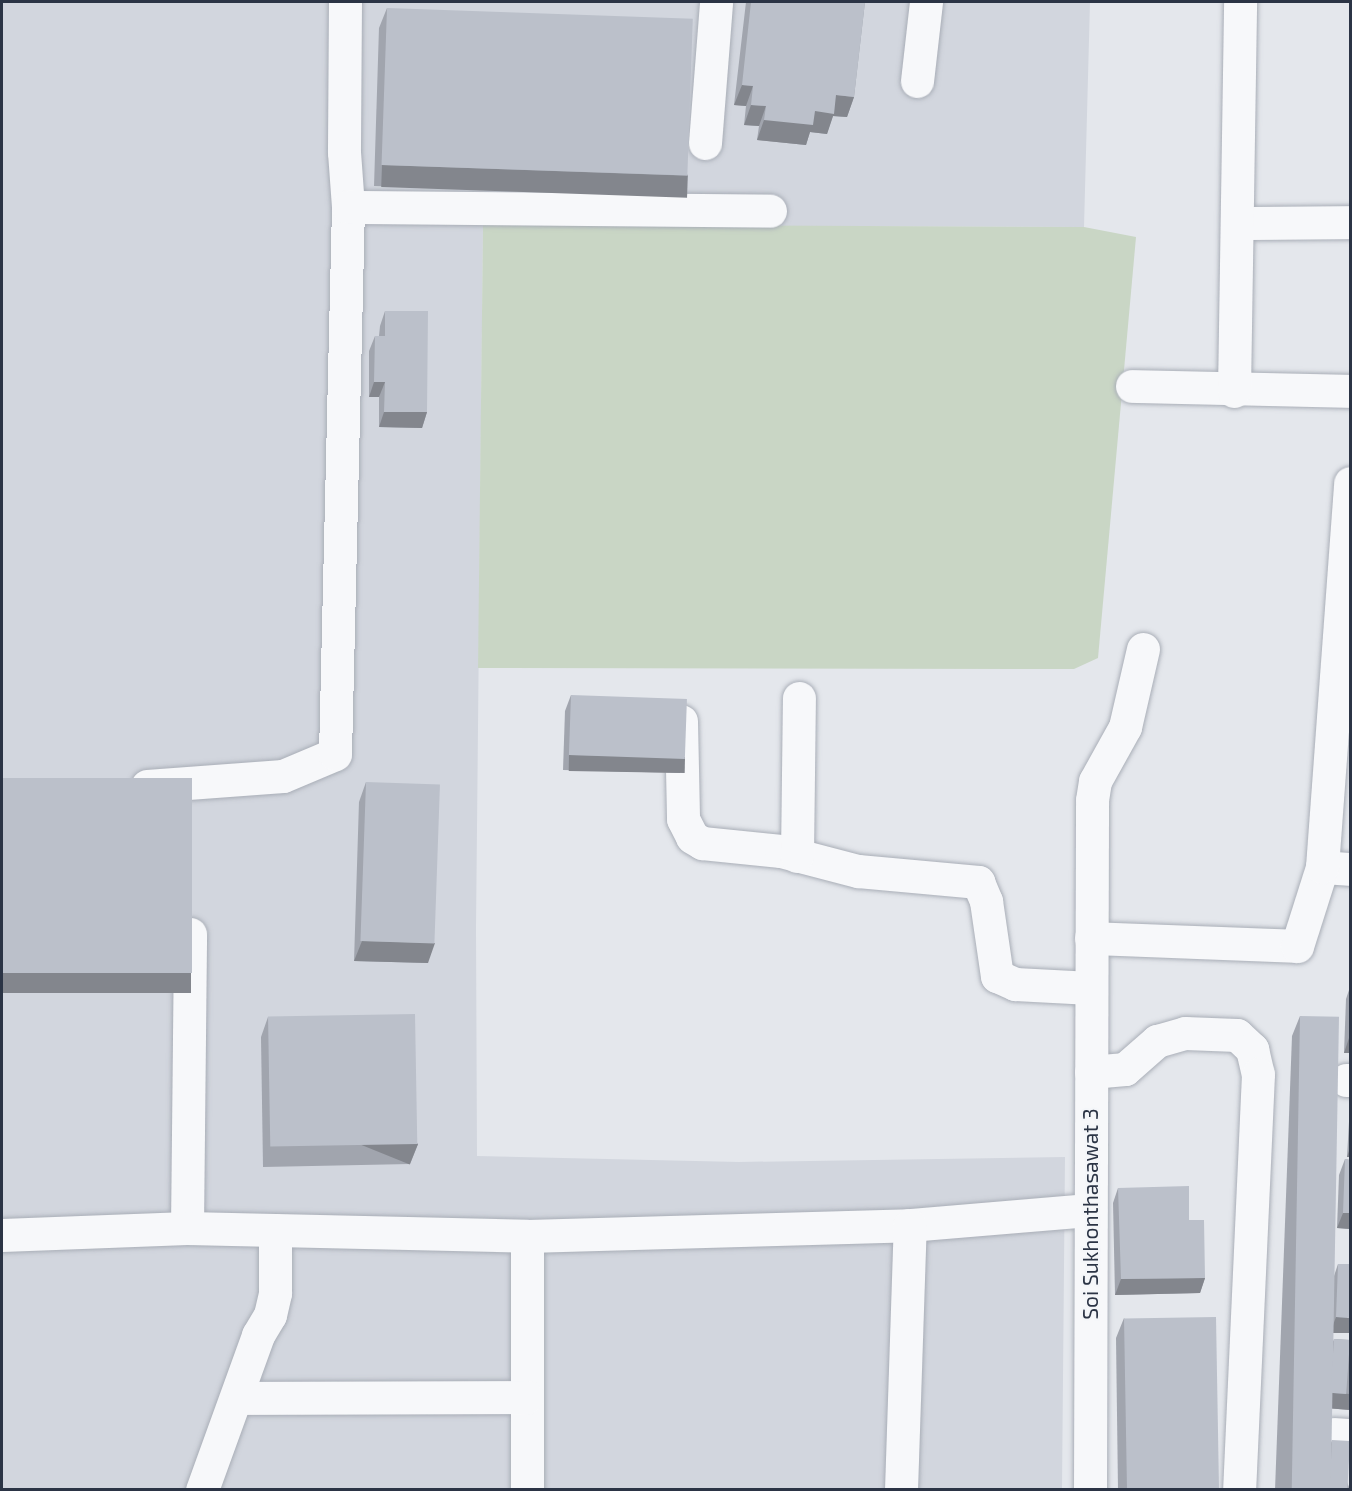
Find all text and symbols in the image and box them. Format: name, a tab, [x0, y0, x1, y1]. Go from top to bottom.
street label: Soi Sukhonthasawat 3	[1077, 1108, 1103, 1320]

